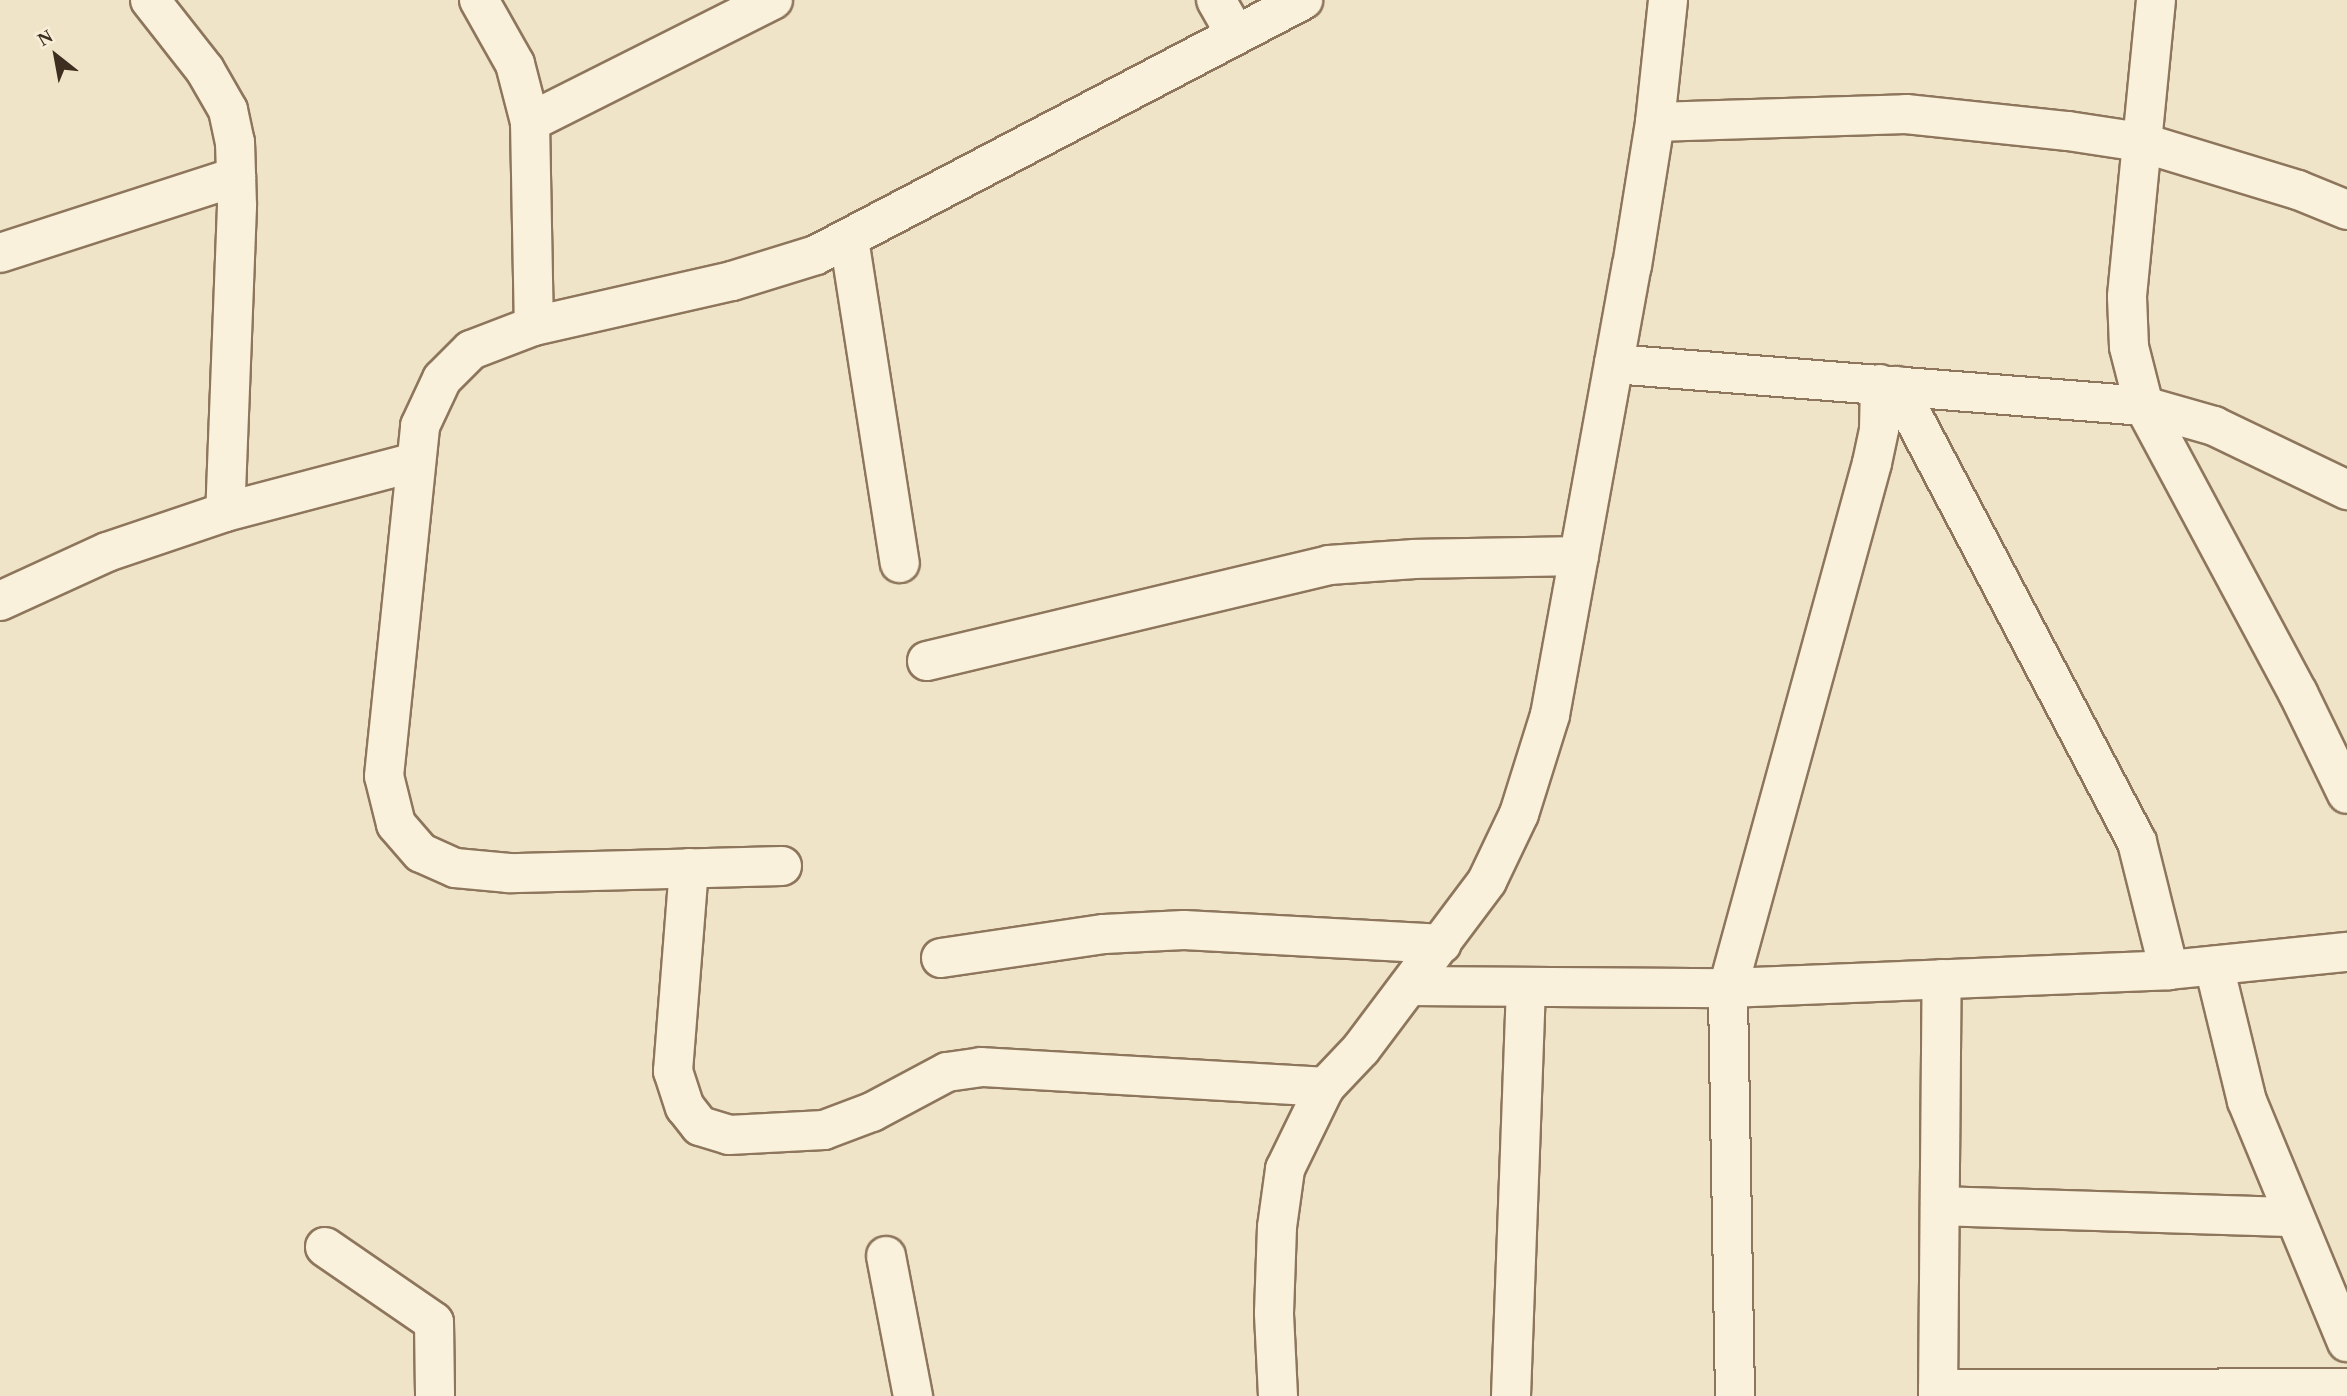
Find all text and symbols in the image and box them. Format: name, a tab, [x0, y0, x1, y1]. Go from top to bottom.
north arrow	[21, 21, 91, 91]
text: N	[34, 25, 56, 50]

